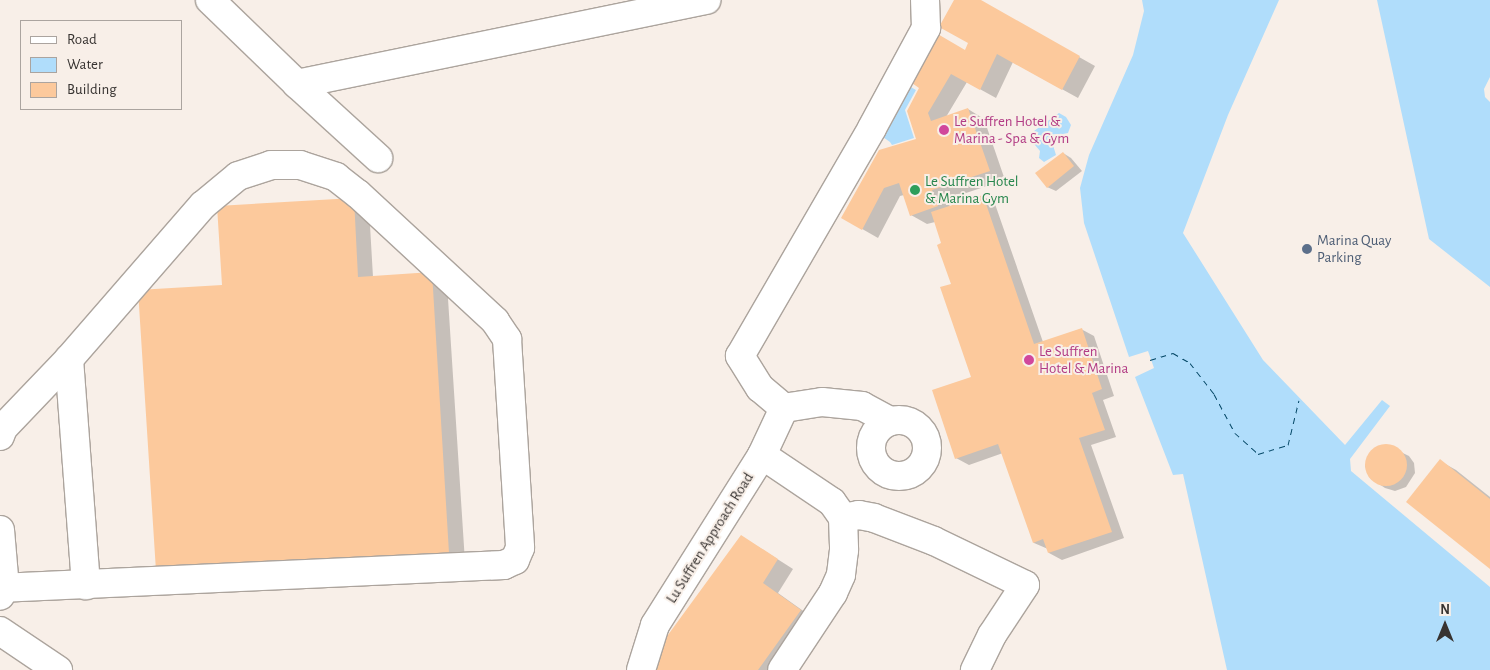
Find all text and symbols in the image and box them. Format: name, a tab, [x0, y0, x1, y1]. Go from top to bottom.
legend	[20, 20, 182, 110]
text: Road	[67, 32, 97, 47]
text: Water	[67, 57, 103, 72]
text: Building	[67, 82, 117, 97]
place label: Le Suffren Hotel & Marina - Spa & Gym	[954, 112, 1069, 147]
marker: Le Suffren Hotel & Marina - Spa & Gym	[938, 124, 950, 136]
place label: Le Suffren Hotel & Marina Gym	[925, 172, 1019, 207]
marker: Le Suffren Hotel & Marina Gym	[909, 184, 921, 196]
place label: Marina Quay Parking	[1317, 231, 1391, 266]
marker: Marina Quay Parking	[1301, 243, 1313, 255]
place label: Le Suffren Hotel & Marina	[1039, 342, 1128, 377]
marker: Le Suffren Hotel & Marina	[1023, 354, 1035, 366]
street label: Lu Suffren Approach Road	[663, 469, 757, 607]
north arrow	[1420, 600, 1470, 650]
text: N	[1440, 603, 1450, 617]

